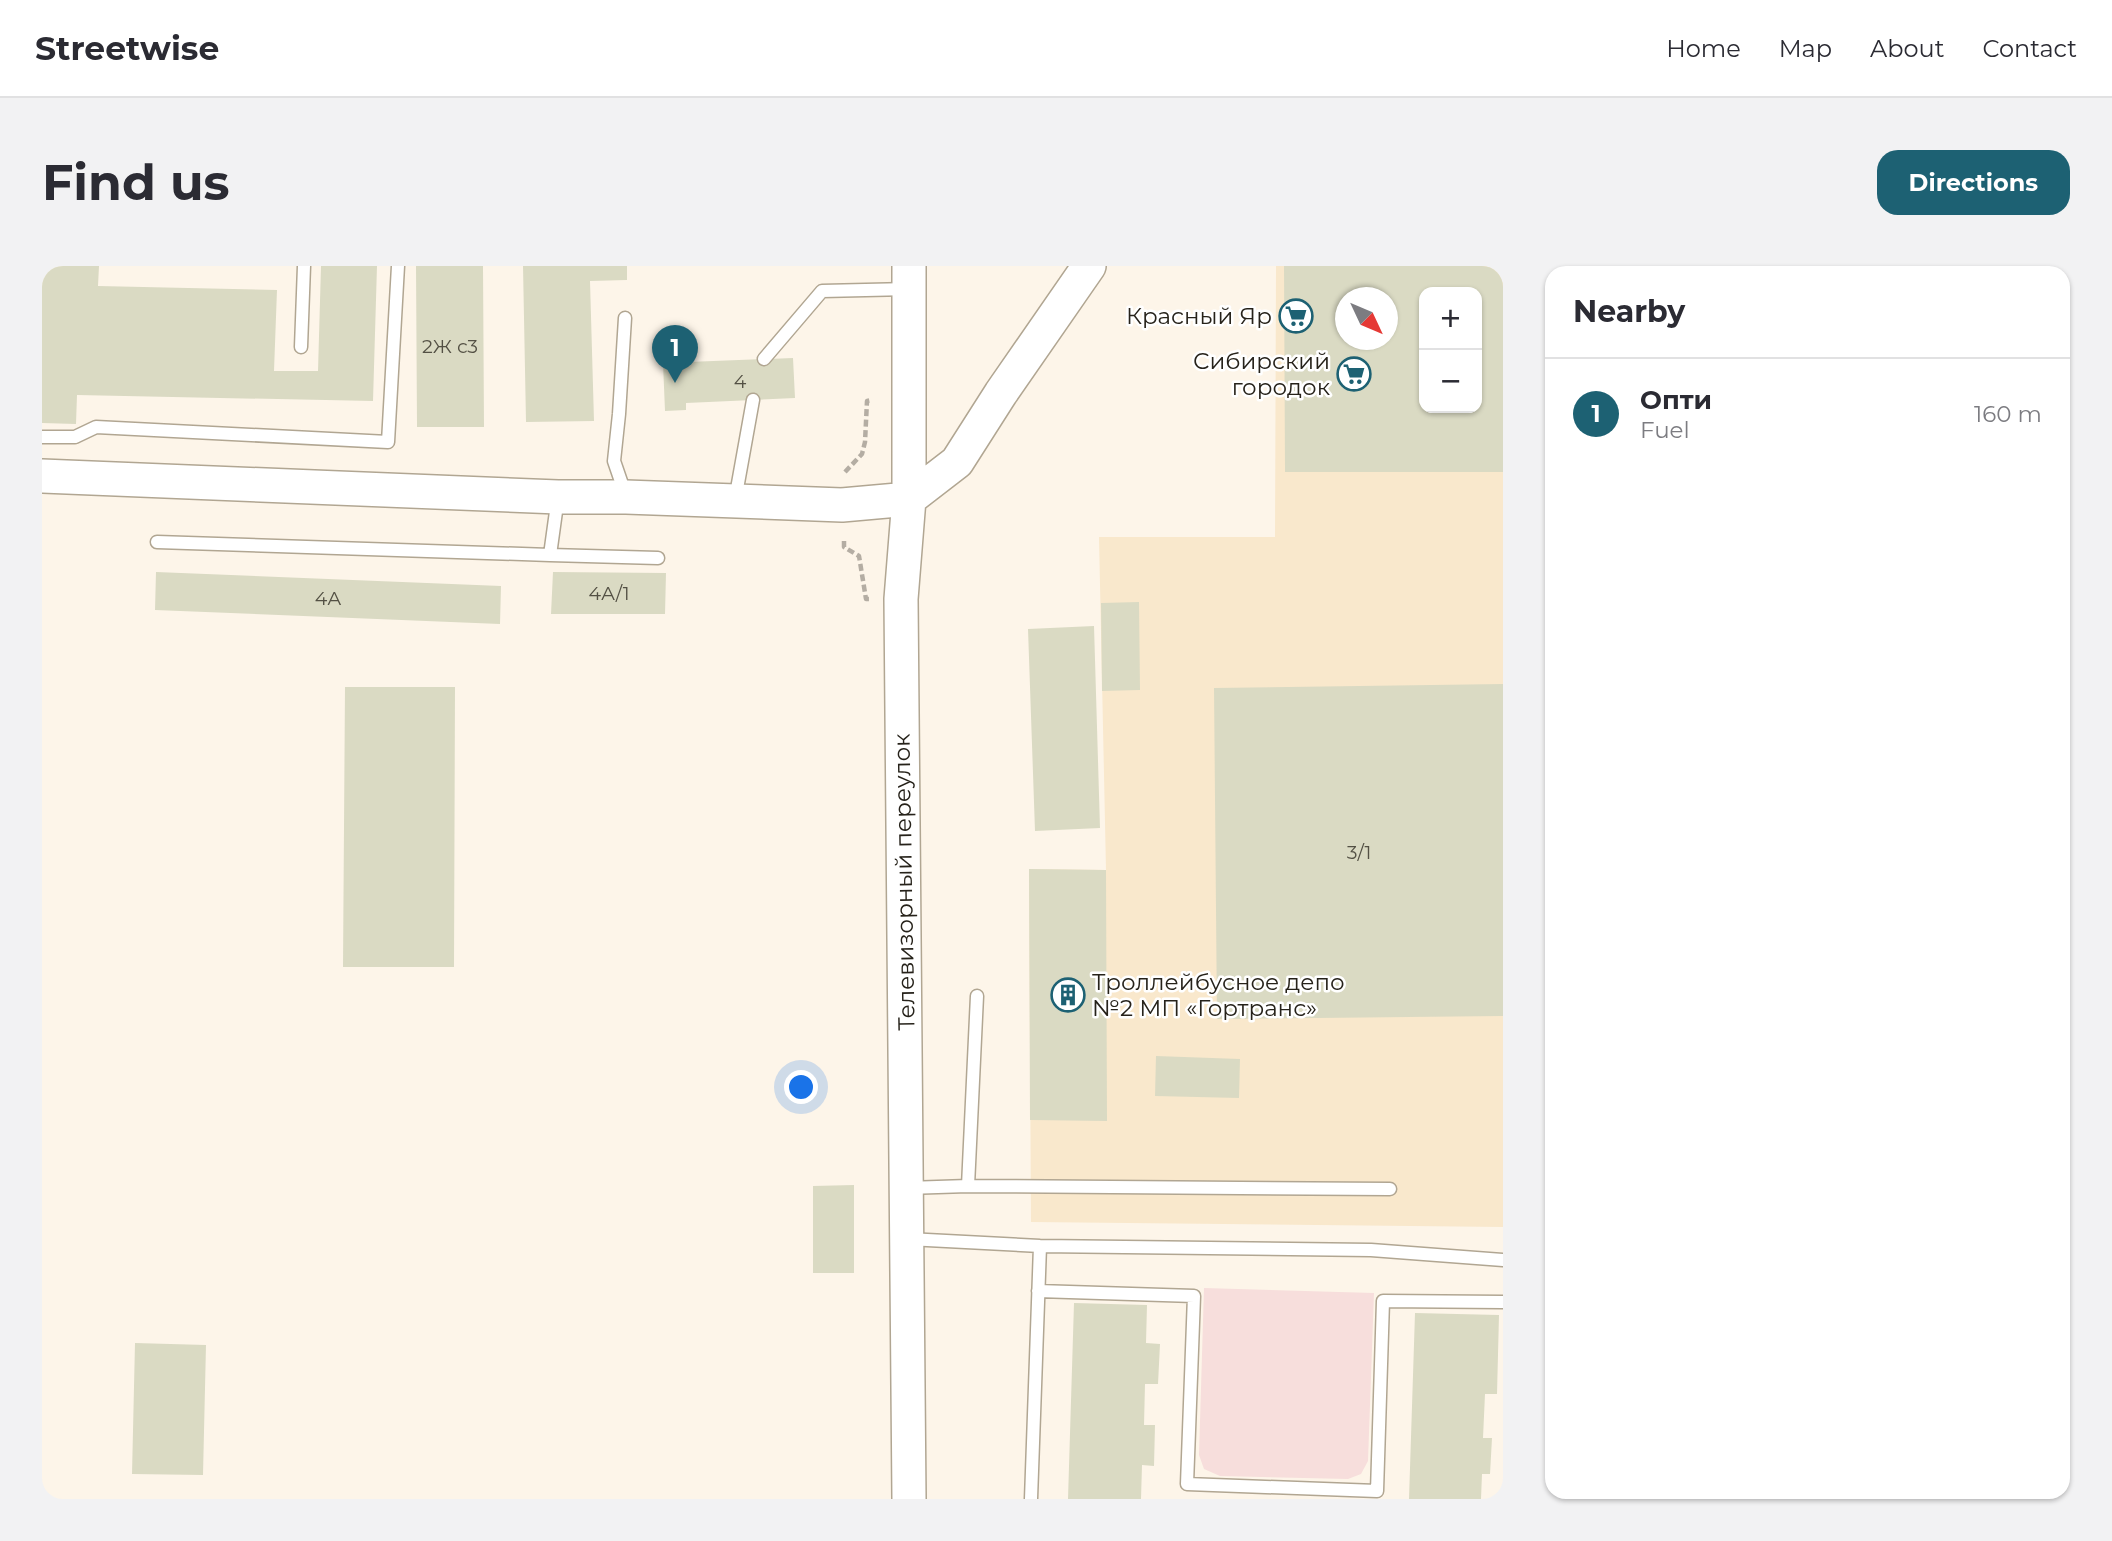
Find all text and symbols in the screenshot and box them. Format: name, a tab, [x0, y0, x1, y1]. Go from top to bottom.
text: Streetwise	[35, 28, 219, 68]
text: Home	[1666, 34, 1741, 63]
text: Map	[1779, 34, 1832, 63]
text: About	[1870, 34, 1944, 63]
text: Contact	[1982, 34, 2077, 63]
button: Directions	[1877, 150, 2070, 215]
text: Find us	[42, 153, 230, 212]
north arrow	[1335, 287, 1398, 350]
map controls	[1419, 287, 1482, 413]
button: +	[1419, 287, 1482, 350]
text: Nearby	[1573, 293, 1685, 330]
supermarket icon: Красный Яр	[1277, 297, 1315, 335]
place label: Красный Яр	[1126, 302, 1272, 330]
pin: 1	[652, 325, 698, 383]
house number: 2Ж с3	[422, 335, 478, 358]
place label: Сибирский городок	[1193, 347, 1331, 401]
button: −	[1419, 350, 1482, 413]
supermarket icon: Сибирский городок	[1335, 355, 1373, 393]
house number: 4	[734, 370, 747, 393]
text: Опти	[1640, 384, 1712, 416]
text: 1	[1591, 400, 1601, 428]
text: 160 m	[1974, 400, 2042, 428]
text: Fuel	[1640, 416, 1690, 444]
house number: 4А/1	[588, 582, 630, 605]
house number: 4А	[315, 587, 341, 610]
street label: Телевизорный переулок	[887, 733, 921, 1031]
house number: 3/1	[1347, 841, 1371, 864]
place label: Троллейбусное депо №2 МП «Гортранс»	[1092, 968, 1345, 1022]
building icon: Троллейбусное депо №2 МП «Гортранс»	[1049, 976, 1087, 1014]
your location	[784, 1070, 818, 1104]

